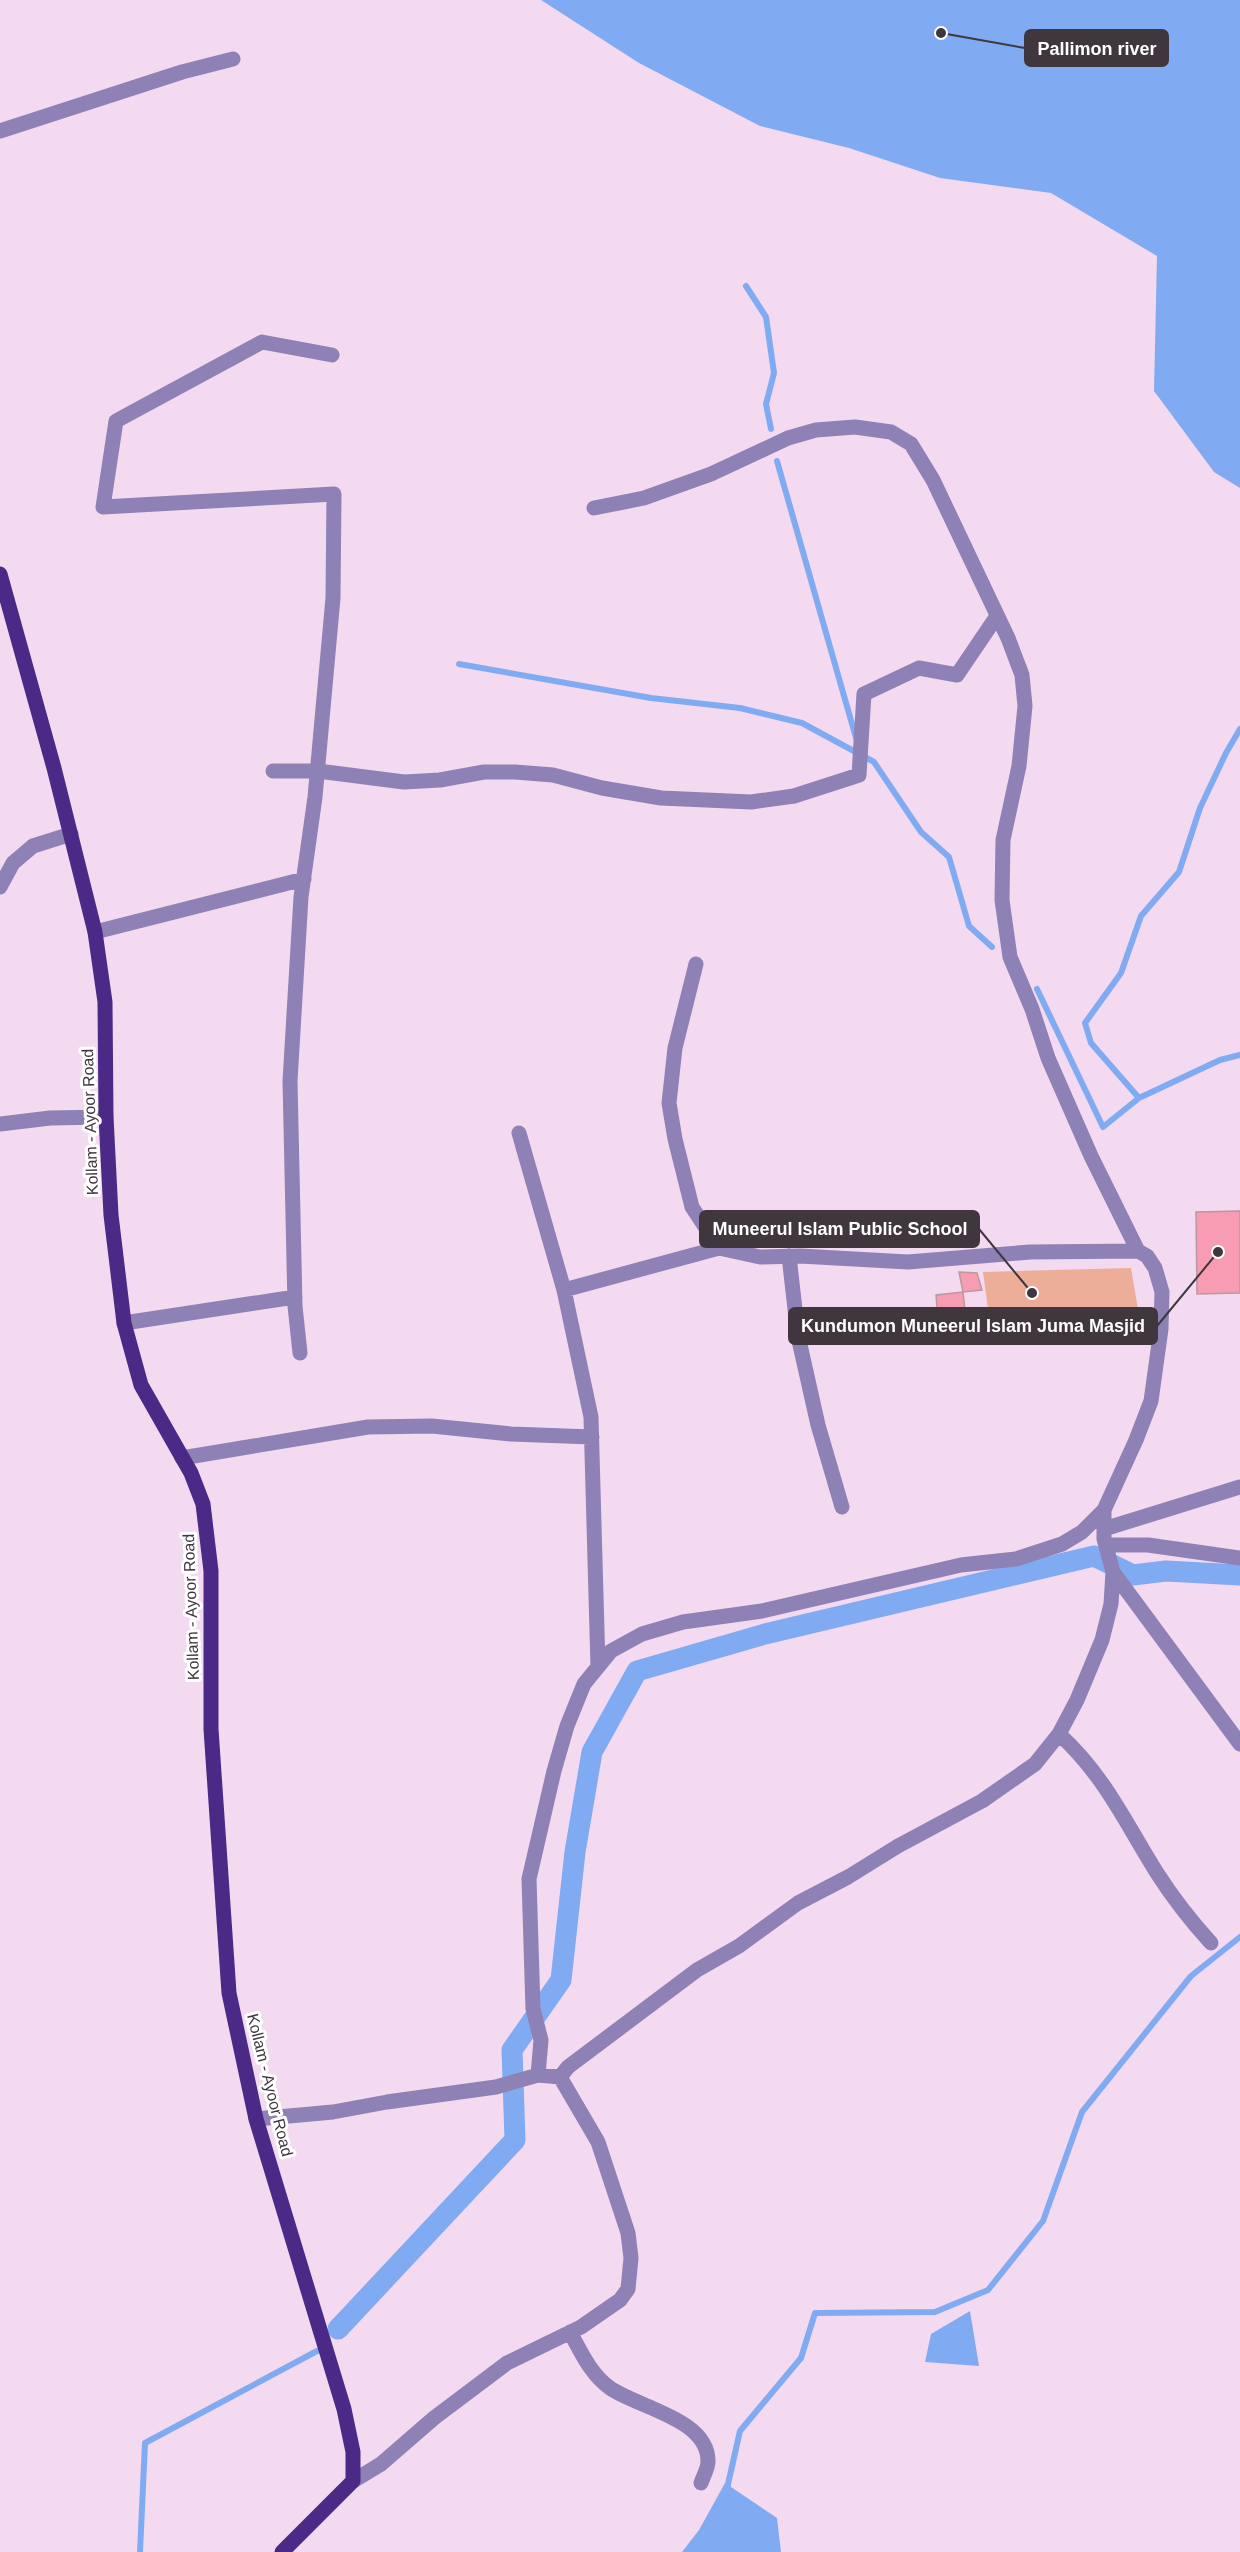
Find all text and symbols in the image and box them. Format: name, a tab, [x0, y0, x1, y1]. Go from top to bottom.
callout: Pallimon river	[1025, 30, 1168, 66]
text: Pallimon river	[1037, 39, 1157, 59]
street label: Kollam - Ayoor Road	[79, 1049, 101, 1195]
callout: Muneerul Islam Public School	[700, 1211, 979, 1247]
text: Muneerul Islam Public School	[712, 1219, 968, 1239]
callout: Kundumon Muneerul Islam Juma Masjid	[789, 1308, 1157, 1344]
text: Kundumon Muneerul Islam Juma Masjid	[801, 1316, 1145, 1336]
street label: Kollam - Ayoor Road	[180, 1534, 202, 1680]
street label: Kollam - Ayoor Road	[244, 2012, 296, 2158]

